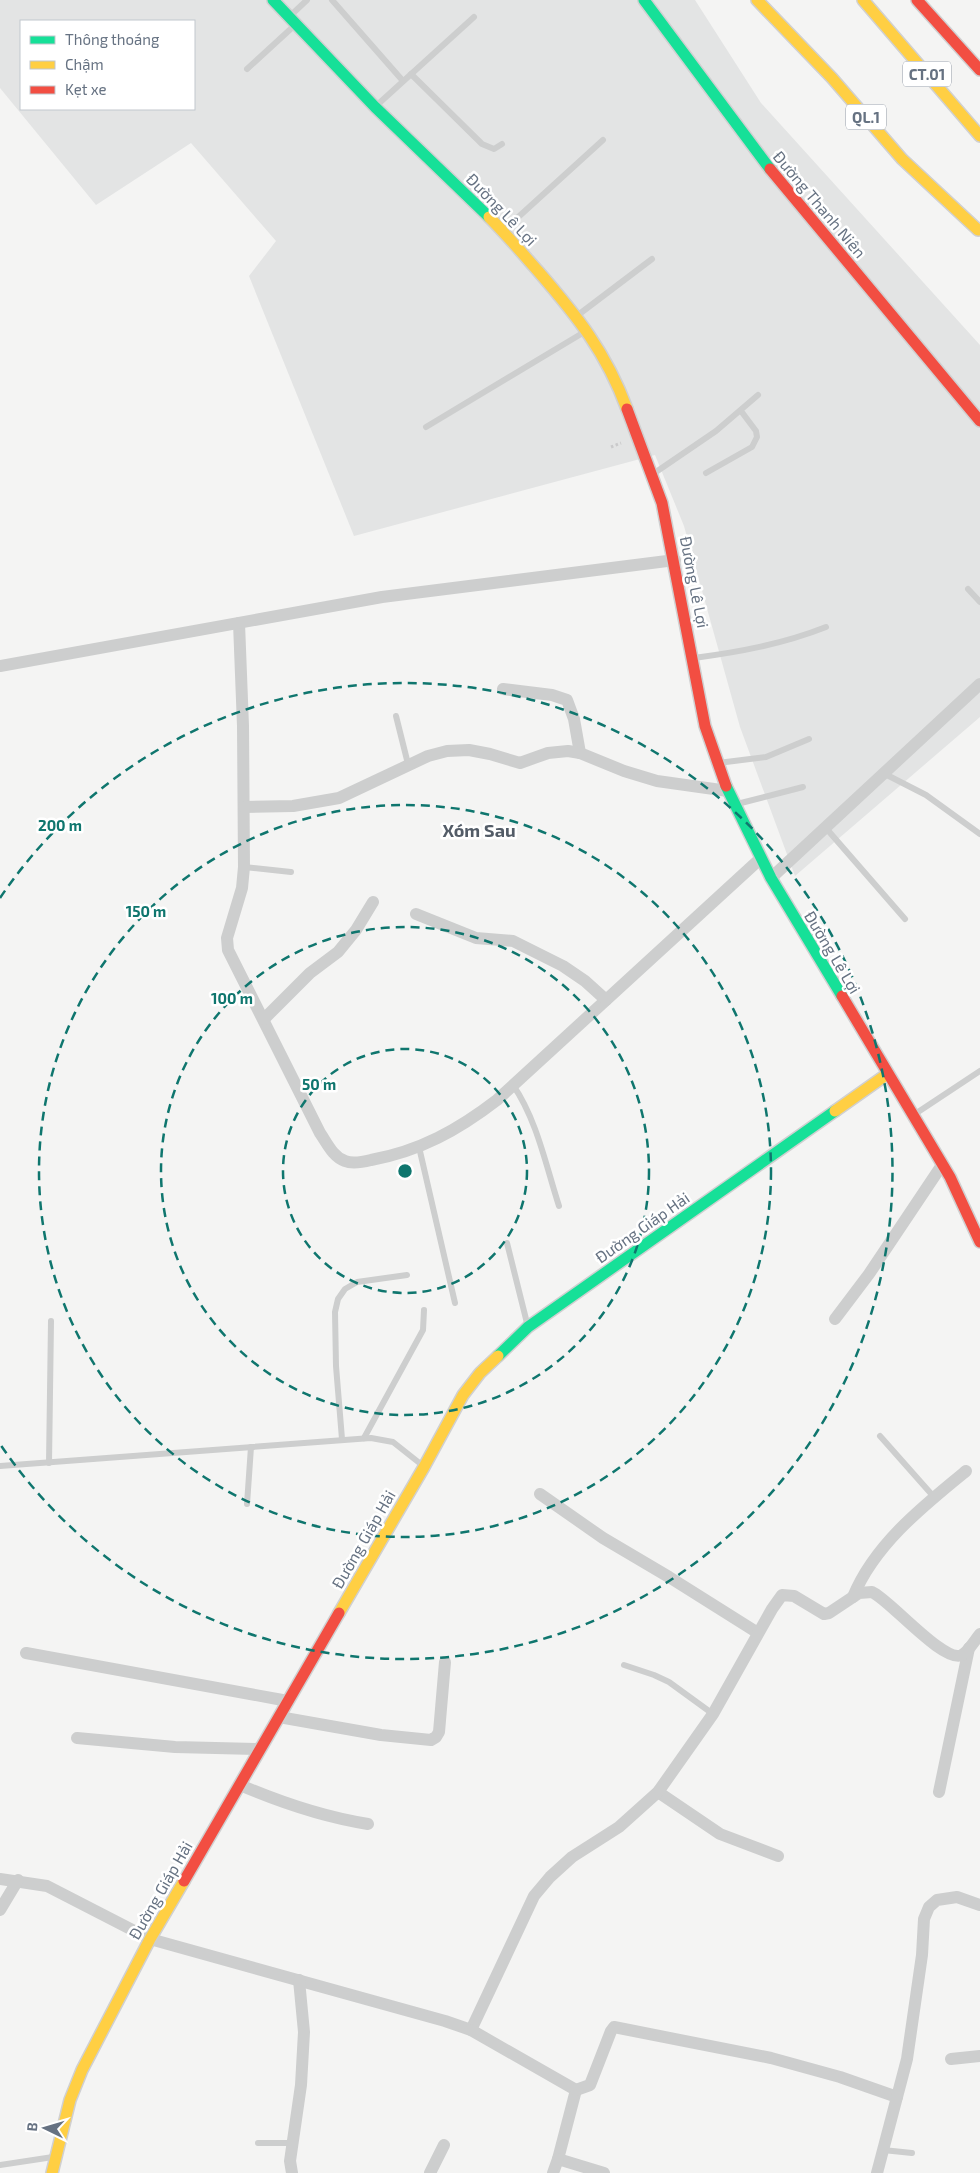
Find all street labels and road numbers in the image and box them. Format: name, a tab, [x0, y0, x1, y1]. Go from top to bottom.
road number: CT.01	[903, 62, 951, 86]
road number: QL.1	[846, 104, 886, 130]
street label: Đường Thanh Niên	[770, 147, 870, 261]
street label: Đường Lê Lợi	[463, 169, 541, 249]
street label: Đường Lê Lợi	[677, 534, 713, 630]
street label: Đường Lê Lợi	[801, 907, 865, 997]
street label: Đường Giáp Hải	[591, 1188, 693, 1266]
street label: Đường Giáp Hải	[327, 1486, 399, 1592]
street label: Đường Giáp Hải	[124, 1837, 196, 1943]

